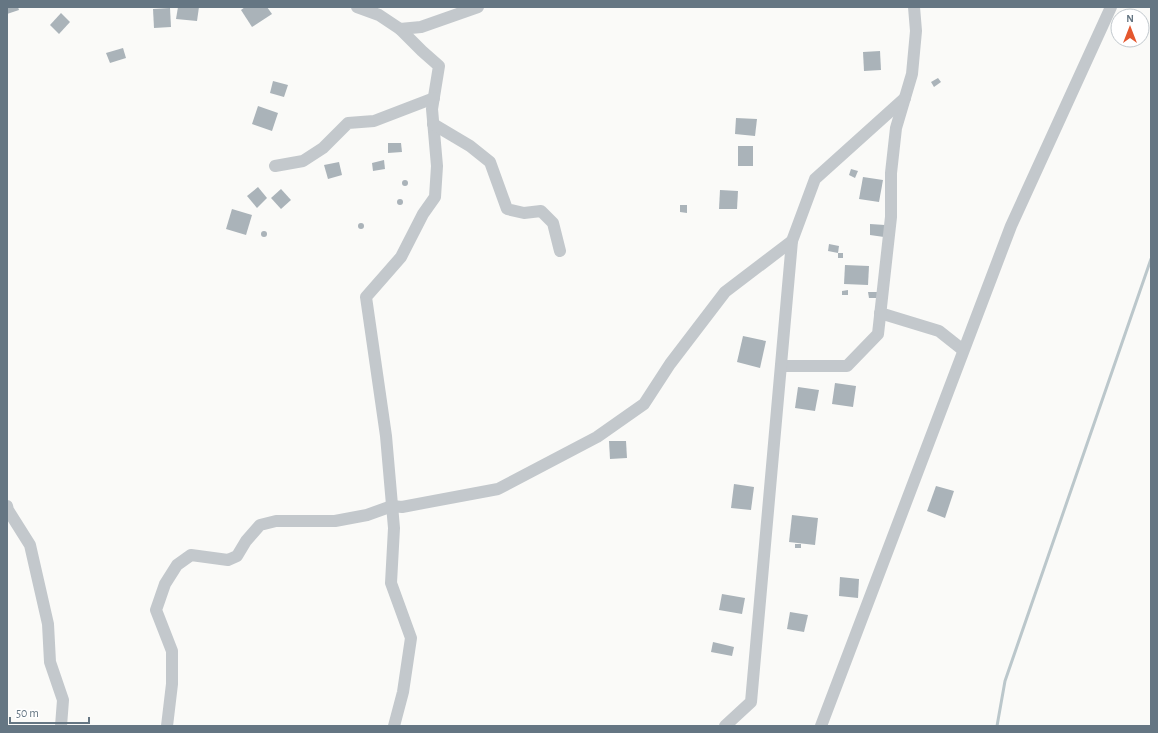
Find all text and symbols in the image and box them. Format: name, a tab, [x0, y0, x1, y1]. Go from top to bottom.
north arrow	[1110, 8, 1150, 48]
text: N	[1126, 13, 1134, 24]
scale bar	[10, 699, 89, 725]
text: 50 m	[16, 707, 39, 719]

